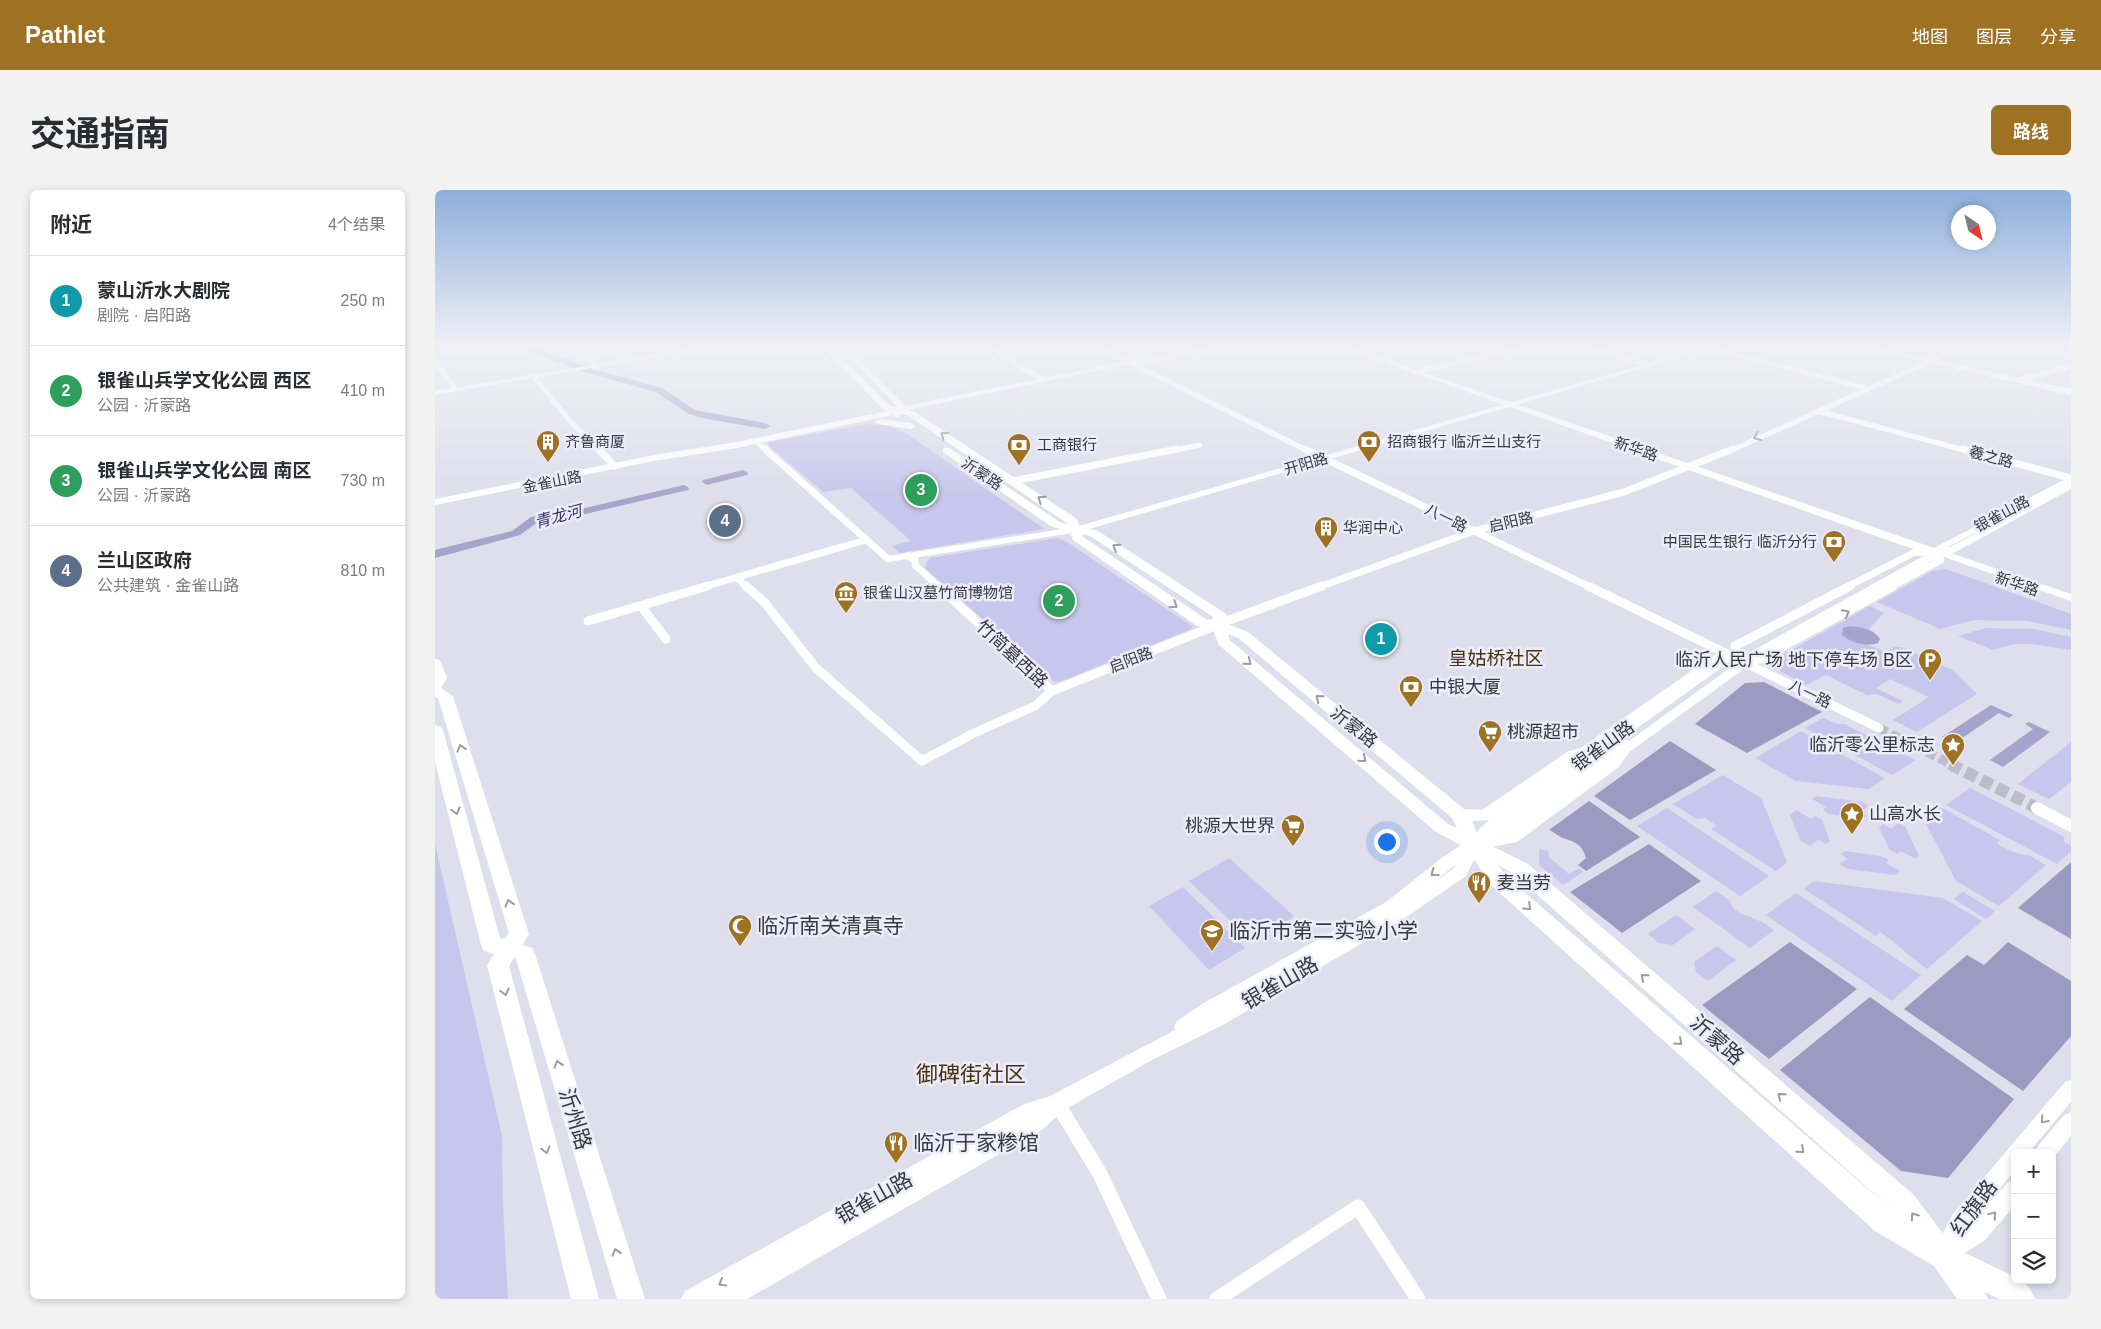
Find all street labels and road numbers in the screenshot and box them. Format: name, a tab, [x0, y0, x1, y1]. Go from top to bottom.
street label: 新华路	[1612, 433, 1660, 464]
street label: 羲之路	[1967, 442, 2015, 471]
street label: 开阳路	[1282, 449, 1330, 478]
street label: 沂蒙路	[959, 454, 1006, 493]
street label: 金雀山路	[521, 467, 583, 496]
street label: 银雀山路	[1971, 492, 2032, 535]
street label: 八一路	[1422, 500, 1470, 535]
street label: 启阳路	[1487, 508, 1535, 535]
street label: 新华路	[1993, 568, 2041, 599]
street label: 竹简墓西路	[972, 616, 1052, 692]
street label: 启阳路	[1107, 644, 1155, 676]
street label: 八一路	[1786, 676, 1834, 711]
street label: 沂蒙路	[1327, 702, 1381, 752]
street label: 银雀山路	[1568, 717, 1638, 775]
street label: 银雀山路	[1238, 952, 1322, 1014]
street label: 沂蒙路	[1686, 1010, 1749, 1069]
street label: 沂州路	[555, 1085, 596, 1152]
street label: 银雀山路	[831, 1167, 916, 1228]
street label: 红旗路	[1946, 1175, 2001, 1240]

